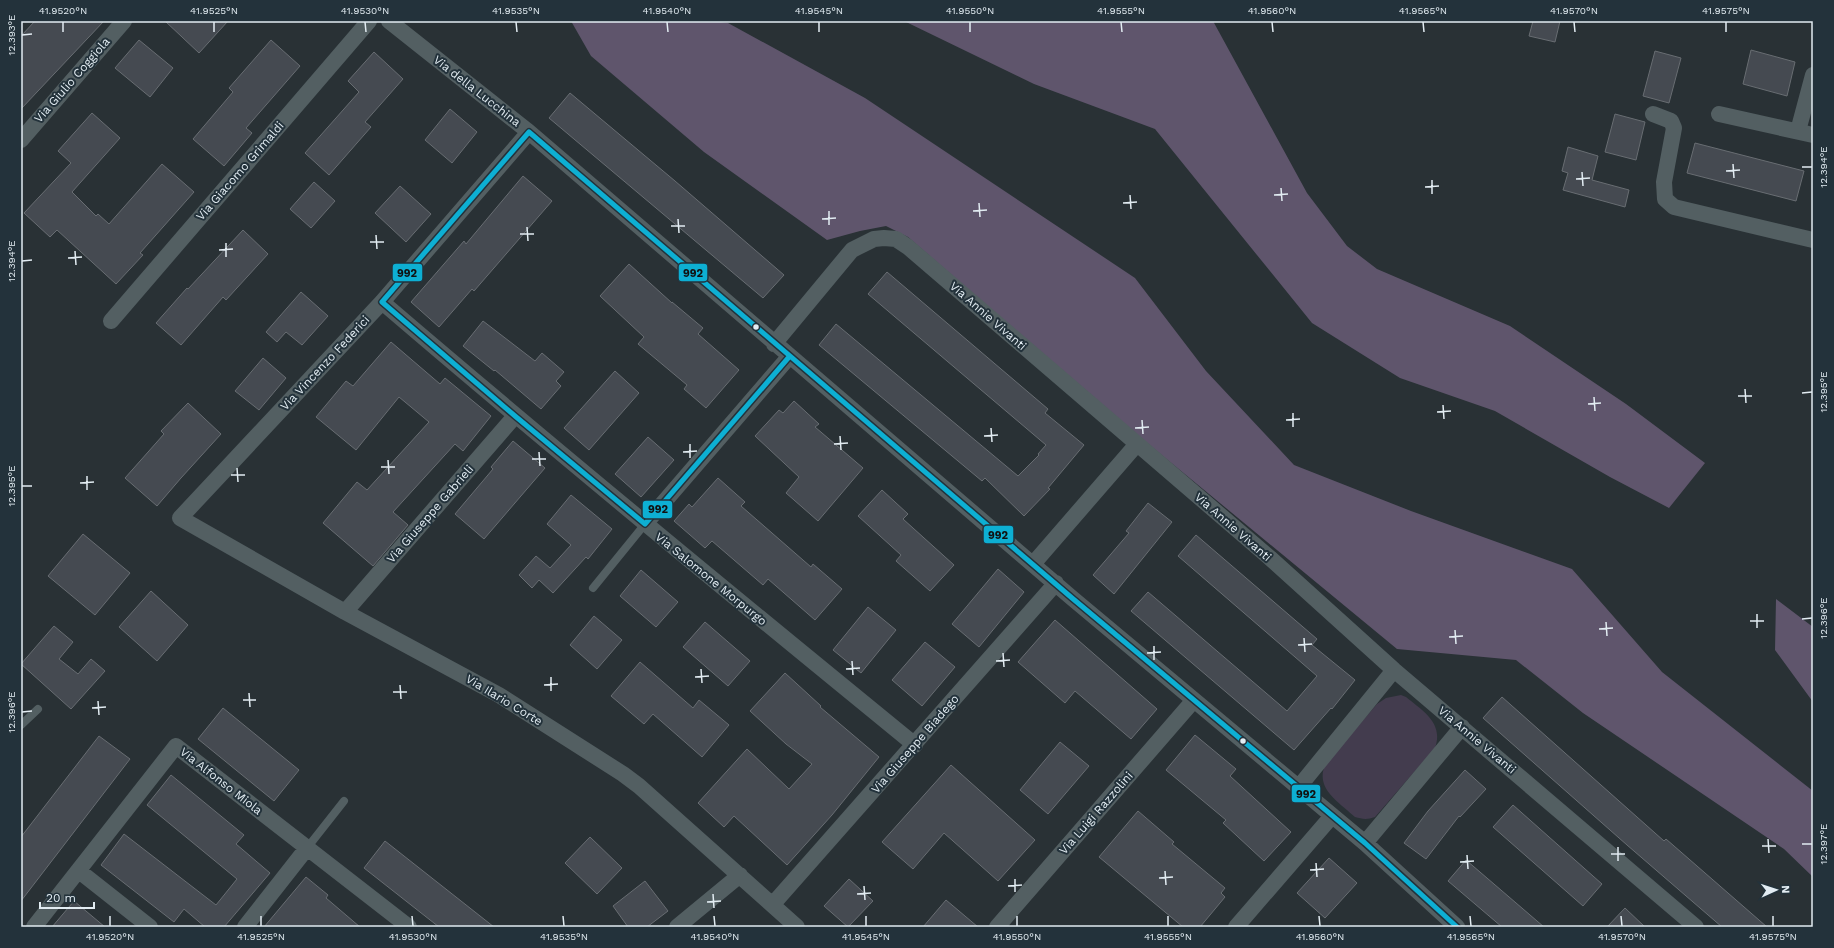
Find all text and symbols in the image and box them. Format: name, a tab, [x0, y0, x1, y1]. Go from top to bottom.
text: 41.9520°N	[39, 5, 87, 16]
text: 41.9525°N	[190, 5, 238, 16]
text: 41.9530°N	[341, 5, 389, 16]
text: 41.9535°N	[492, 5, 540, 16]
text: 41.9540°N	[643, 5, 691, 16]
text: 41.9545°N	[795, 5, 843, 16]
text: 41.9550°N	[946, 5, 994, 16]
text: 41.9555°N	[1097, 5, 1145, 16]
text: 41.9560°N	[1248, 5, 1296, 16]
text: 41.9565°N	[1399, 5, 1447, 16]
text: 41.9570°N	[1550, 5, 1598, 16]
text: 41.9575°N	[1702, 5, 1750, 16]
text: 12.393°E	[6, 15, 17, 56]
street label: Via Giulio Coggiola	[31, 34, 113, 125]
street label: Via della Lucchina	[431, 53, 524, 129]
street label: Via Giacomo Grimaldi	[193, 119, 287, 223]
text: 12.394°E	[1818, 146, 1829, 188]
text: 12.394°E	[6, 240, 17, 282]
line badge: 992	[392, 263, 423, 282]
line badge: 992	[678, 263, 708, 282]
text: 992	[397, 267, 417, 280]
text: 992	[683, 267, 703, 280]
street label: Via Annie Vivanti	[947, 279, 1029, 353]
street label: Via Vincenzo Federici	[278, 313, 372, 413]
unlabelled marker	[751, 322, 761, 332]
text: 12.395°E	[1818, 371, 1829, 413]
street label: Via Giuseppe Gabrieli	[384, 462, 476, 566]
text: 12.395°E	[6, 465, 17, 507]
street label: Via Annie Vivanti	[1192, 490, 1274, 564]
line badge: 992	[642, 500, 673, 519]
text: 992	[648, 503, 668, 516]
line badge: 992	[983, 525, 1014, 544]
text: 992	[988, 529, 1008, 542]
street label: Via Salomone Morpurgo	[652, 530, 770, 628]
text: 12.396°E	[1818, 597, 1829, 639]
street label: Via Ilario Corte	[463, 672, 545, 728]
text: 12.396°E	[6, 691, 17, 733]
street label: Via Giuseppe Biadego	[868, 692, 962, 796]
street label: Via Annie Vivanti	[1435, 703, 1519, 777]
unlabelled marker	[1238, 736, 1248, 746]
street label: Via Alfonso Miola	[177, 745, 265, 818]
street label: Via Luigi Razzolini	[1056, 769, 1136, 857]
line badge: 992	[1291, 784, 1321, 803]
text: 992	[1296, 788, 1316, 801]
text: 12.397°E	[1818, 824, 1829, 864]
north arrow	[1756, 870, 1796, 910]
scale bar	[40, 884, 94, 910]
text: N	[1779, 885, 1792, 894]
text: 20 m	[46, 891, 76, 905]
text: 41.9520°N	[86, 931, 134, 942]
text: 41.9525°N	[237, 931, 285, 942]
text: 41.9530°N	[389, 931, 437, 942]
text: 41.9535°N	[540, 931, 588, 942]
text: 41.9540°N	[691, 931, 739, 942]
text: 41.9545°N	[842, 931, 890, 942]
text: 41.9550°N	[993, 931, 1041, 942]
text: 41.9555°N	[1144, 931, 1192, 942]
text: 41.9560°N	[1296, 931, 1344, 942]
text: 41.9565°N	[1447, 931, 1495, 942]
text: 41.9570°N	[1598, 931, 1646, 942]
text: 41.9575°N	[1749, 931, 1797, 942]

